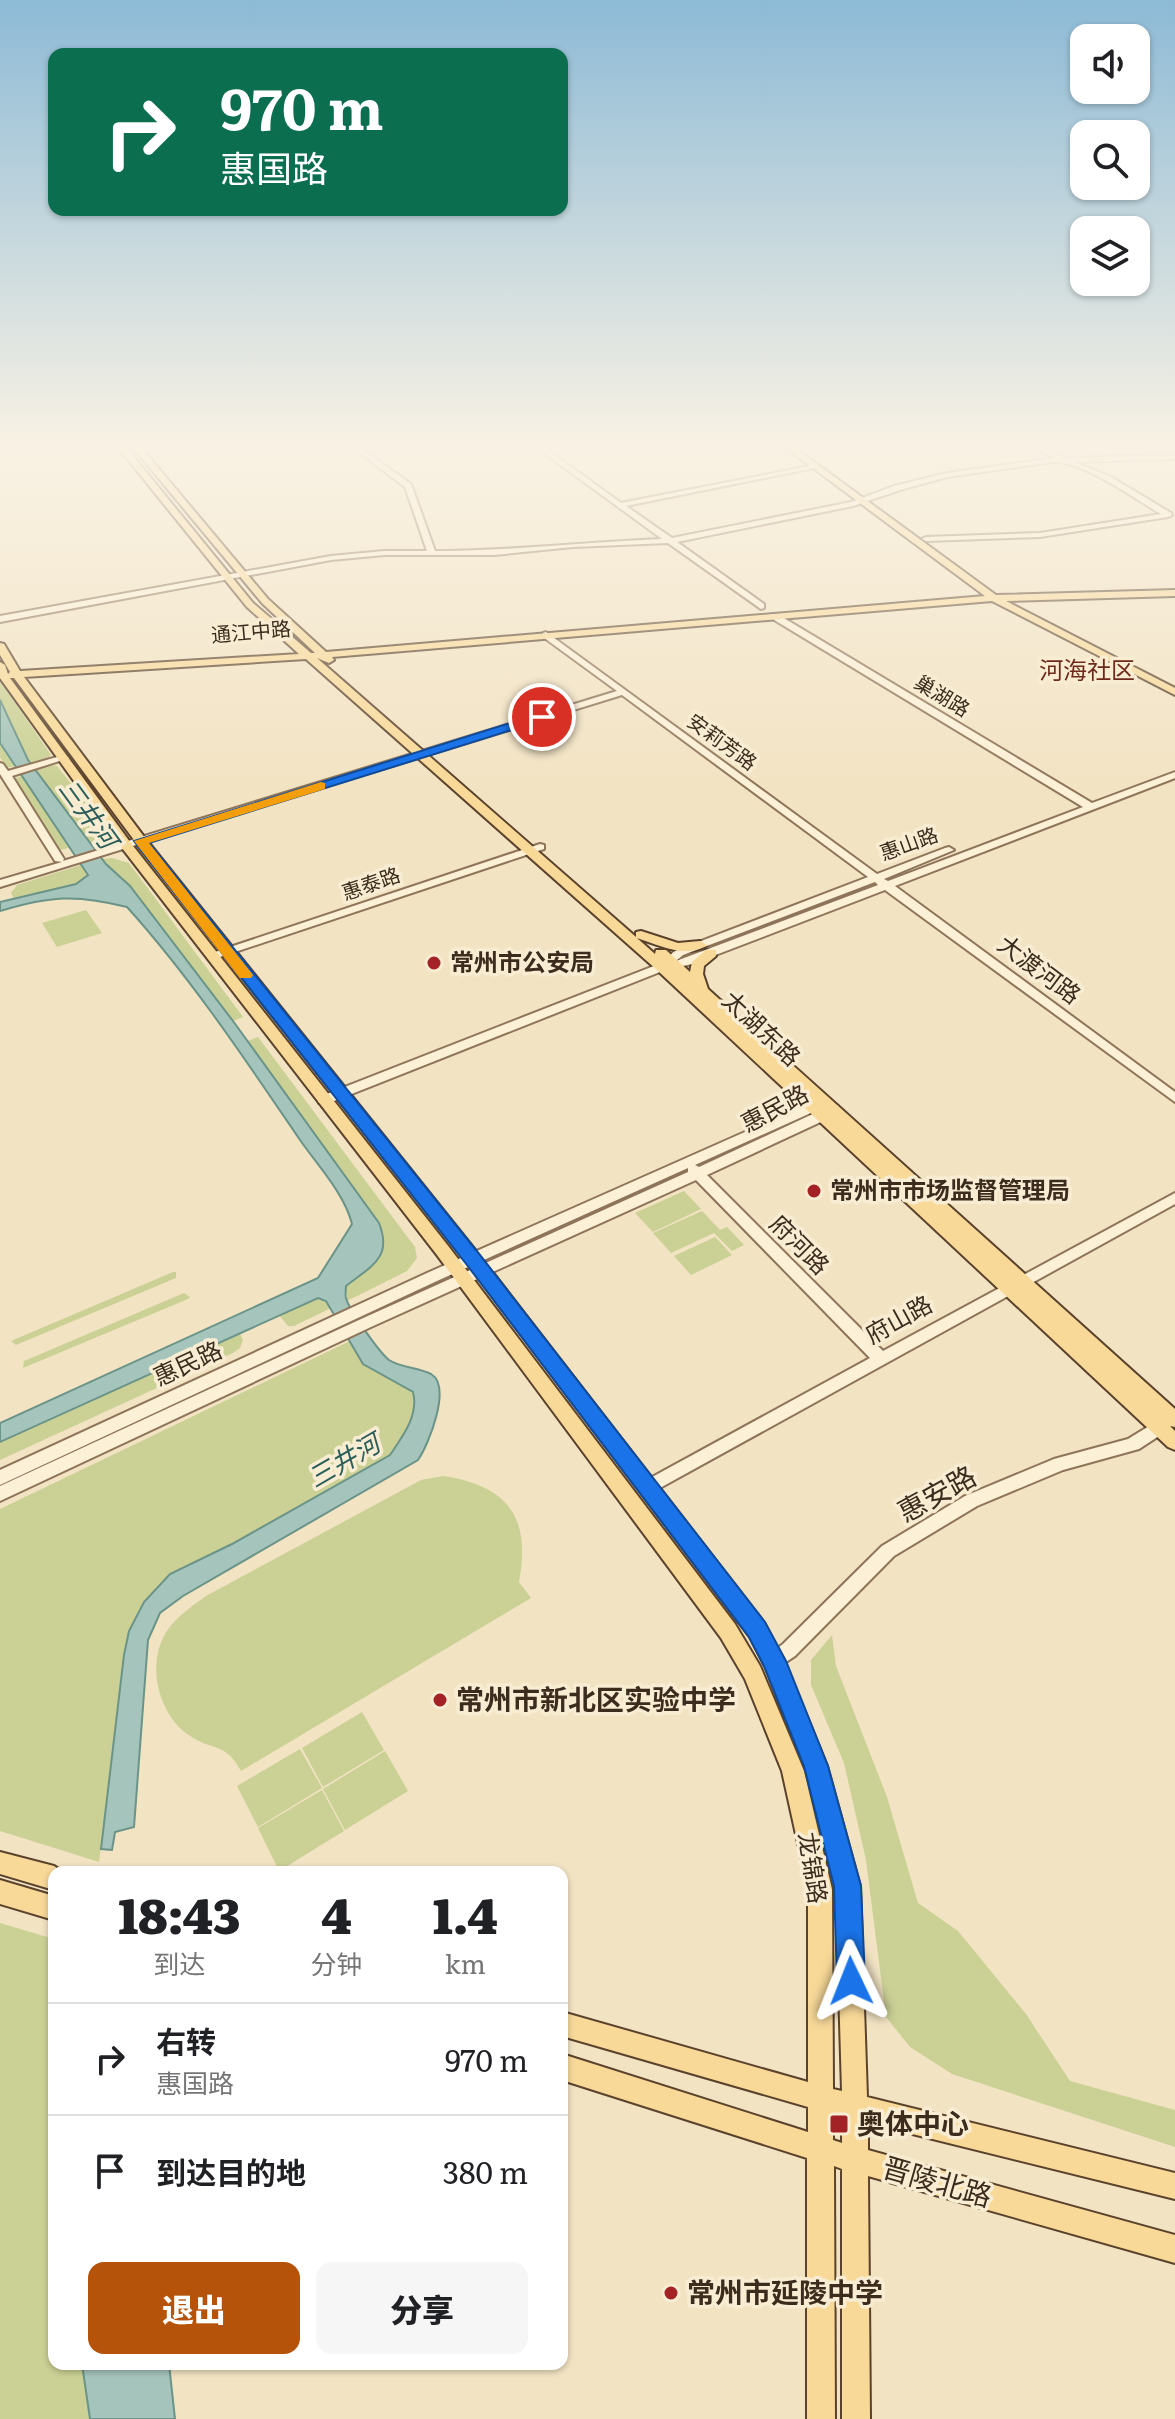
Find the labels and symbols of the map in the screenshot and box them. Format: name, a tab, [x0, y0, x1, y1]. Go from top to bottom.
street label: 通江中路	[210, 612, 292, 648]
district label: 河海社区	[1039, 651, 1135, 686]
street label: 巢湖路	[910, 666, 976, 723]
pin	[508, 683, 576, 751]
street label: 安莉芳路	[682, 705, 764, 776]
water label: 三井河	[51, 770, 132, 860]
street label: 惠山路	[875, 818, 942, 866]
street label: 惠泰路	[337, 858, 404, 906]
street label: 大渡河路	[992, 925, 1089, 1011]
place label: 常州市公安局	[450, 943, 594, 978]
marker: 常州市公安局	[425, 954, 443, 972]
street label: 太湖东路	[716, 982, 810, 1073]
street label: 惠民路	[734, 1074, 814, 1139]
place label: 常州市市场监督管理局	[830, 1171, 1070, 1206]
marker: 常州市市场监督管理局	[805, 1182, 823, 1200]
street label: 府河路	[763, 1205, 839, 1281]
street label: 府山路	[858, 1285, 938, 1351]
street label: 惠民路	[147, 1331, 227, 1393]
water label: 三井河	[299, 1420, 391, 1495]
street label: 惠安路	[889, 1454, 983, 1531]
place label: 常州市新北区实验中学	[456, 1677, 736, 1719]
marker: 常州市新北区实验中学	[431, 1691, 449, 1709]
street label: 龙锦路	[792, 1829, 837, 1906]
position arrow	[809, 1939, 893, 2023]
place label: 奥体中心	[857, 2101, 969, 2143]
marker: 奥体中心	[828, 2113, 850, 2135]
street label: 晋陵北路	[878, 2144, 997, 2216]
place label: 常州市延陵中学	[687, 2270, 883, 2312]
marker: 常州市延陵中学	[662, 2284, 680, 2302]

